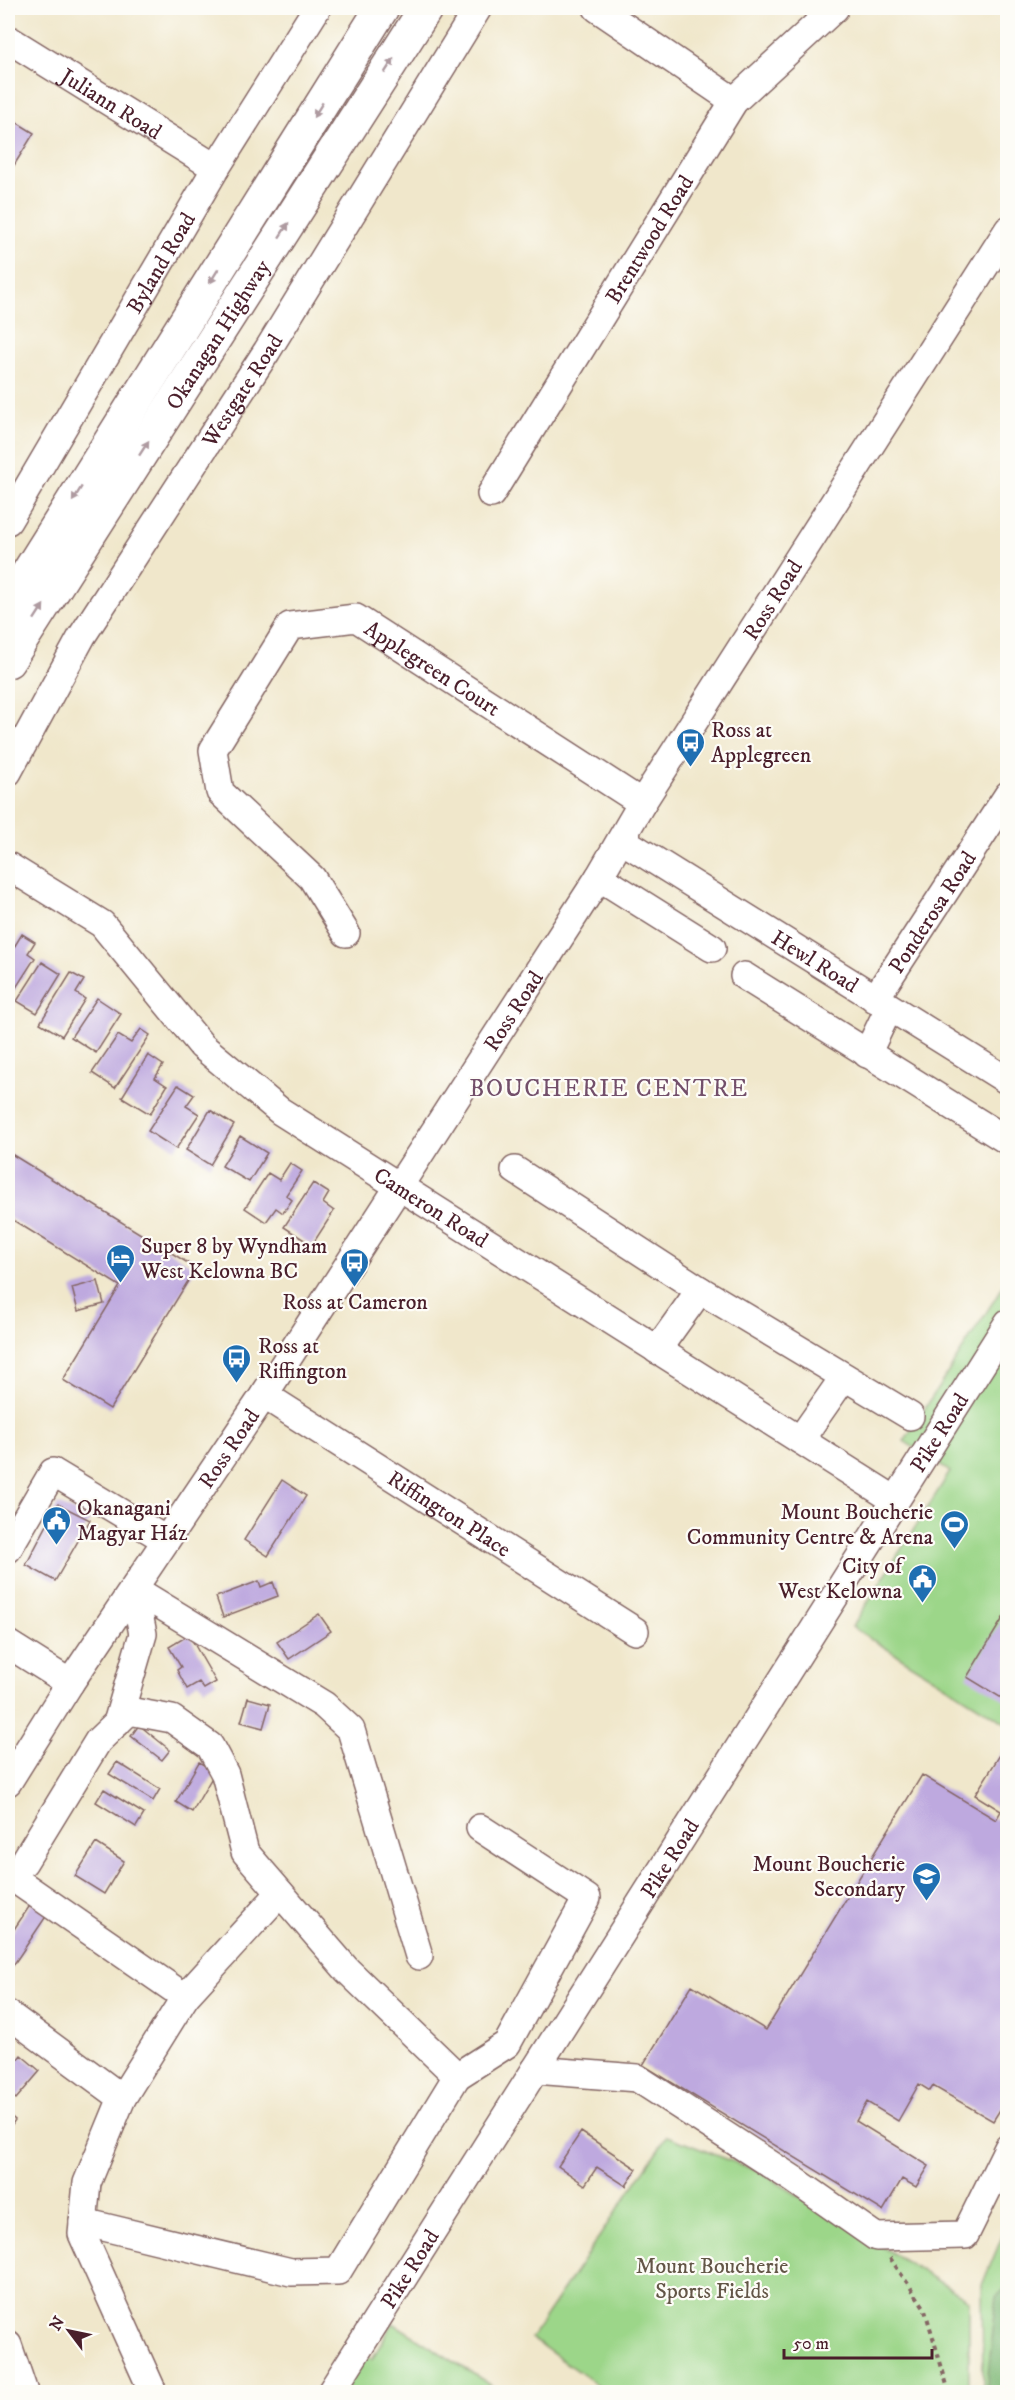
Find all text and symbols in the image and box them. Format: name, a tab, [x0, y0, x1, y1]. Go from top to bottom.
one-way arrow	[383, 58, 394, 74]
street label: Juliann Road	[54, 62, 166, 146]
one-way arrow	[312, 102, 323, 119]
street label: Brentwood Road	[600, 170, 700, 309]
street label: Byland Road	[121, 208, 202, 319]
one-way arrow	[278, 222, 289, 239]
street label: Okanagan Highway	[160, 254, 277, 415]
one-way arrow	[208, 267, 220, 283]
street label: Westgate Road	[196, 329, 289, 453]
one-way arrow	[139, 439, 150, 456]
one-way arrow	[71, 486, 82, 502]
street label: Ross Road	[738, 555, 809, 646]
one-way arrow	[33, 604, 44, 620]
street label: Applegreen Court	[359, 615, 505, 723]
place label: Ross at Applegreen	[711, 717, 812, 769]
bus stop icon: Ross at Applegreen	[674, 726, 706, 768]
street label: Ponderosa Road	[883, 846, 983, 979]
street label: Hewl Road	[766, 925, 863, 999]
street label: Ross Road	[478, 966, 550, 1057]
district label: BOUCHERIE CENTRE	[469, 1074, 749, 1104]
street label: Cameron Road	[368, 1162, 493, 1254]
place label: Super 8 by Wyndham West Kelowna BC	[140, 1233, 327, 1285]
hotel icon: Super 8 by Wyndham West Kelowna BC	[104, 1242, 136, 1284]
bus stop icon: Ross at Cameron	[339, 1246, 371, 1288]
place label: Ross at Cameron	[282, 1289, 428, 1316]
place label: Ross at Riffington	[258, 1333, 347, 1385]
bus stop icon: Ross at Riffington	[221, 1342, 253, 1384]
street label: Pike Road	[905, 1388, 975, 1478]
street label: Ross Road	[193, 1404, 266, 1494]
street label: Riffington Place	[382, 1465, 516, 1564]
place label: Okanagani Magyar Ház	[77, 1495, 188, 1547]
place label: Mount Boucherie Community Centre & Arena	[687, 1499, 934, 1551]
public building icon: Okanagani Magyar Ház	[40, 1504, 72, 1546]
sports icon: Mount Boucherie Community Centre & Arena	[938, 1508, 970, 1550]
place label: City of West Kelowna	[777, 1553, 906, 1605]
public building icon: City of West Kelowna	[907, 1562, 939, 1604]
street label: Pike Road	[635, 1814, 706, 1904]
place label: Mount Boucherie Secondary	[752, 1851, 906, 1903]
school or university icon: Mount Boucherie Secondary	[910, 1860, 942, 1902]
street label: Pike Road	[375, 2225, 445, 2314]
park label: Mount Boucherie Sports Fields	[636, 2253, 788, 2305]
north arrow	[39, 2301, 99, 2361]
text: N	[45, 2313, 69, 2334]
scale bar	[784, 2322, 932, 2360]
text: 50 m	[793, 2333, 829, 2355]

